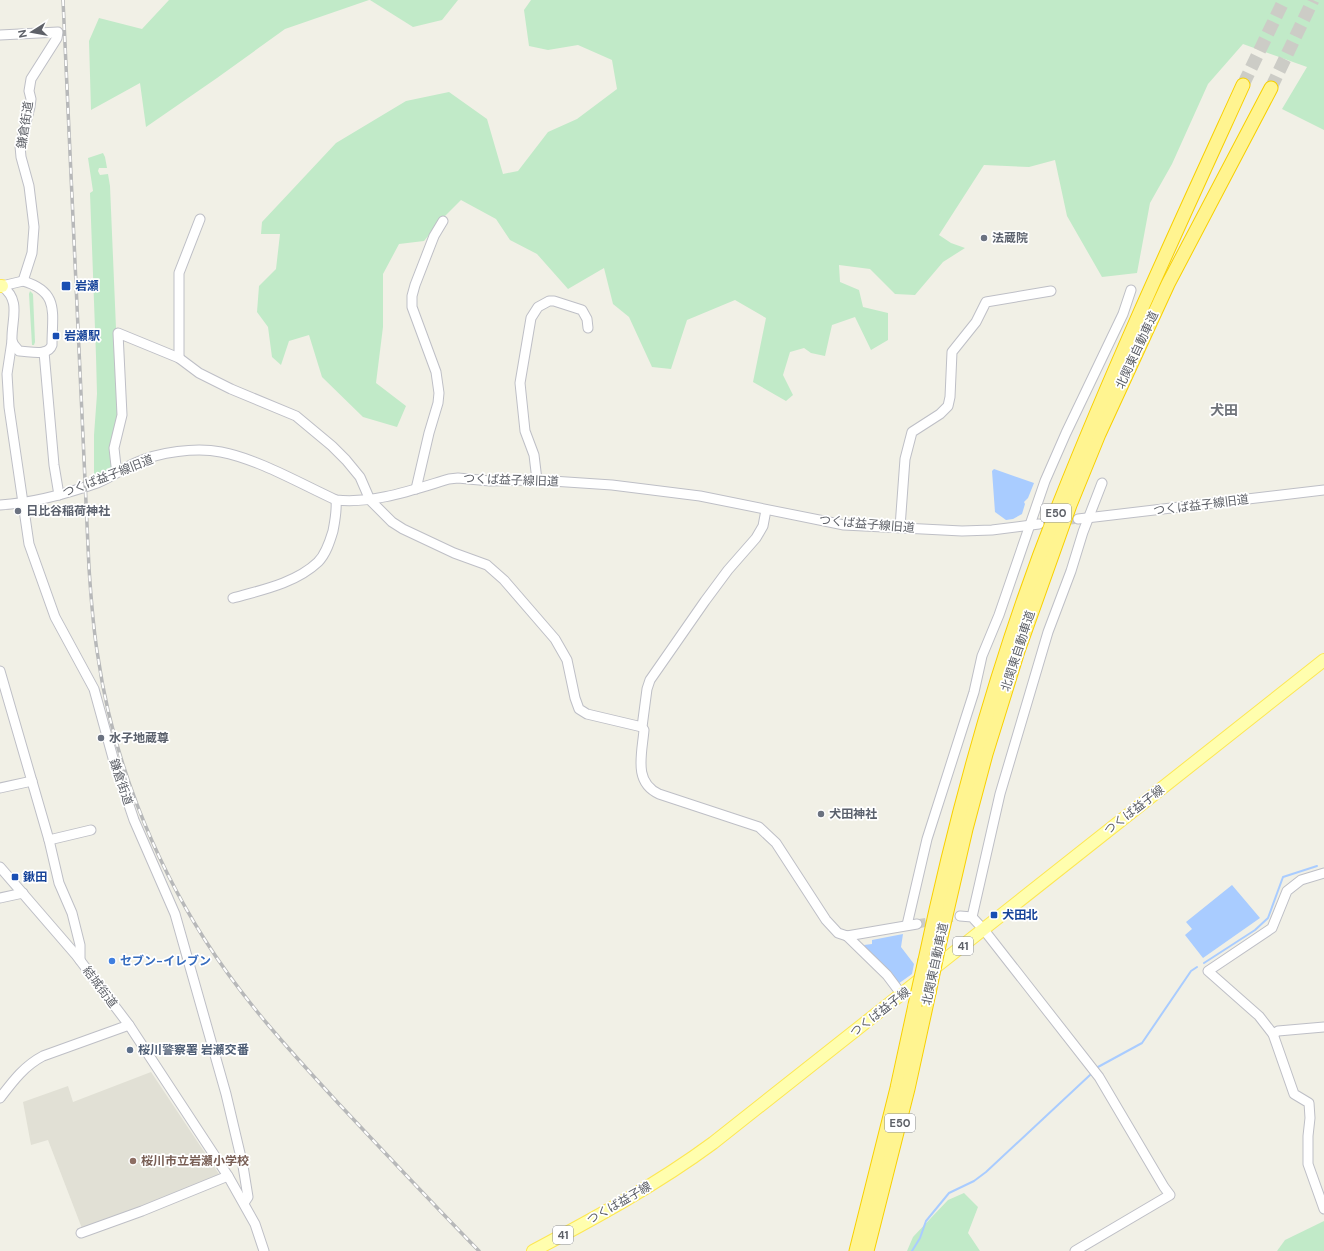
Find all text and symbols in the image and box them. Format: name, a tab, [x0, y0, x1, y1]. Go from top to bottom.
north arrow	[12, 12, 52, 52]
text: N	[15, 29, 30, 39]
street label: 鎌倉街道	[13, 100, 37, 150]
place label: 法蔵院	[992, 230, 1028, 246]
marker: 法蔵院	[979, 233, 989, 243]
place label: 岩瀬	[75, 278, 99, 294]
marker: 岩瀬	[60, 280, 72, 292]
street label: 北関東自動車道	[1112, 309, 1162, 391]
place label: 岩瀬駅	[64, 328, 100, 344]
marker: 岩瀬駅	[51, 331, 61, 341]
district label: 犬田	[1210, 401, 1238, 419]
street label: つくば益子線旧道	[60, 451, 156, 501]
street label: つくば益子線旧道	[463, 470, 559, 490]
street label: つくば益子線旧道	[1152, 491, 1250, 519]
place label: 日比谷稲荷神社	[26, 503, 110, 519]
road number: E50	[1041, 504, 1071, 522]
marker: 日比谷稲荷神社	[13, 506, 23, 516]
street label: つくば益子線旧道	[818, 512, 916, 536]
street label: 北関東自動車道	[997, 609, 1039, 693]
place label: 水子地蔵尊	[109, 730, 169, 746]
marker: 水子地蔵尊	[96, 733, 106, 743]
street label: 鎌倉街道	[106, 757, 136, 807]
street label: つくば益子線	[1101, 782, 1167, 838]
place label: 犬田神社	[829, 806, 877, 822]
marker: 犬田神社	[816, 809, 826, 819]
place label: 鍬田	[23, 869, 47, 885]
marker: 鍬田	[10, 872, 20, 882]
place label: 犬田北	[1002, 907, 1038, 923]
marker: 犬田北	[989, 910, 999, 920]
street label: 北関東自動車道	[918, 921, 952, 1007]
road number: 41	[953, 937, 973, 955]
place label: セブン-イレブン	[120, 953, 211, 969]
marker: セブン-イレブン	[107, 956, 117, 966]
street label: 結城街道	[79, 963, 121, 1011]
street label: つくば益子線	[847, 984, 913, 1040]
place label: 桜川警察署 岩瀬交番	[138, 1042, 250, 1058]
marker: 桜川警察署 岩瀬交番	[125, 1045, 135, 1055]
road number: E50	[885, 1114, 915, 1132]
place label: 桜川市立岩瀬小学校	[141, 1153, 249, 1169]
marker: 桜川市立岩瀬小学校	[128, 1156, 138, 1166]
street label: つくば益子線	[584, 1178, 654, 1228]
road number: 41	[553, 1226, 573, 1244]

